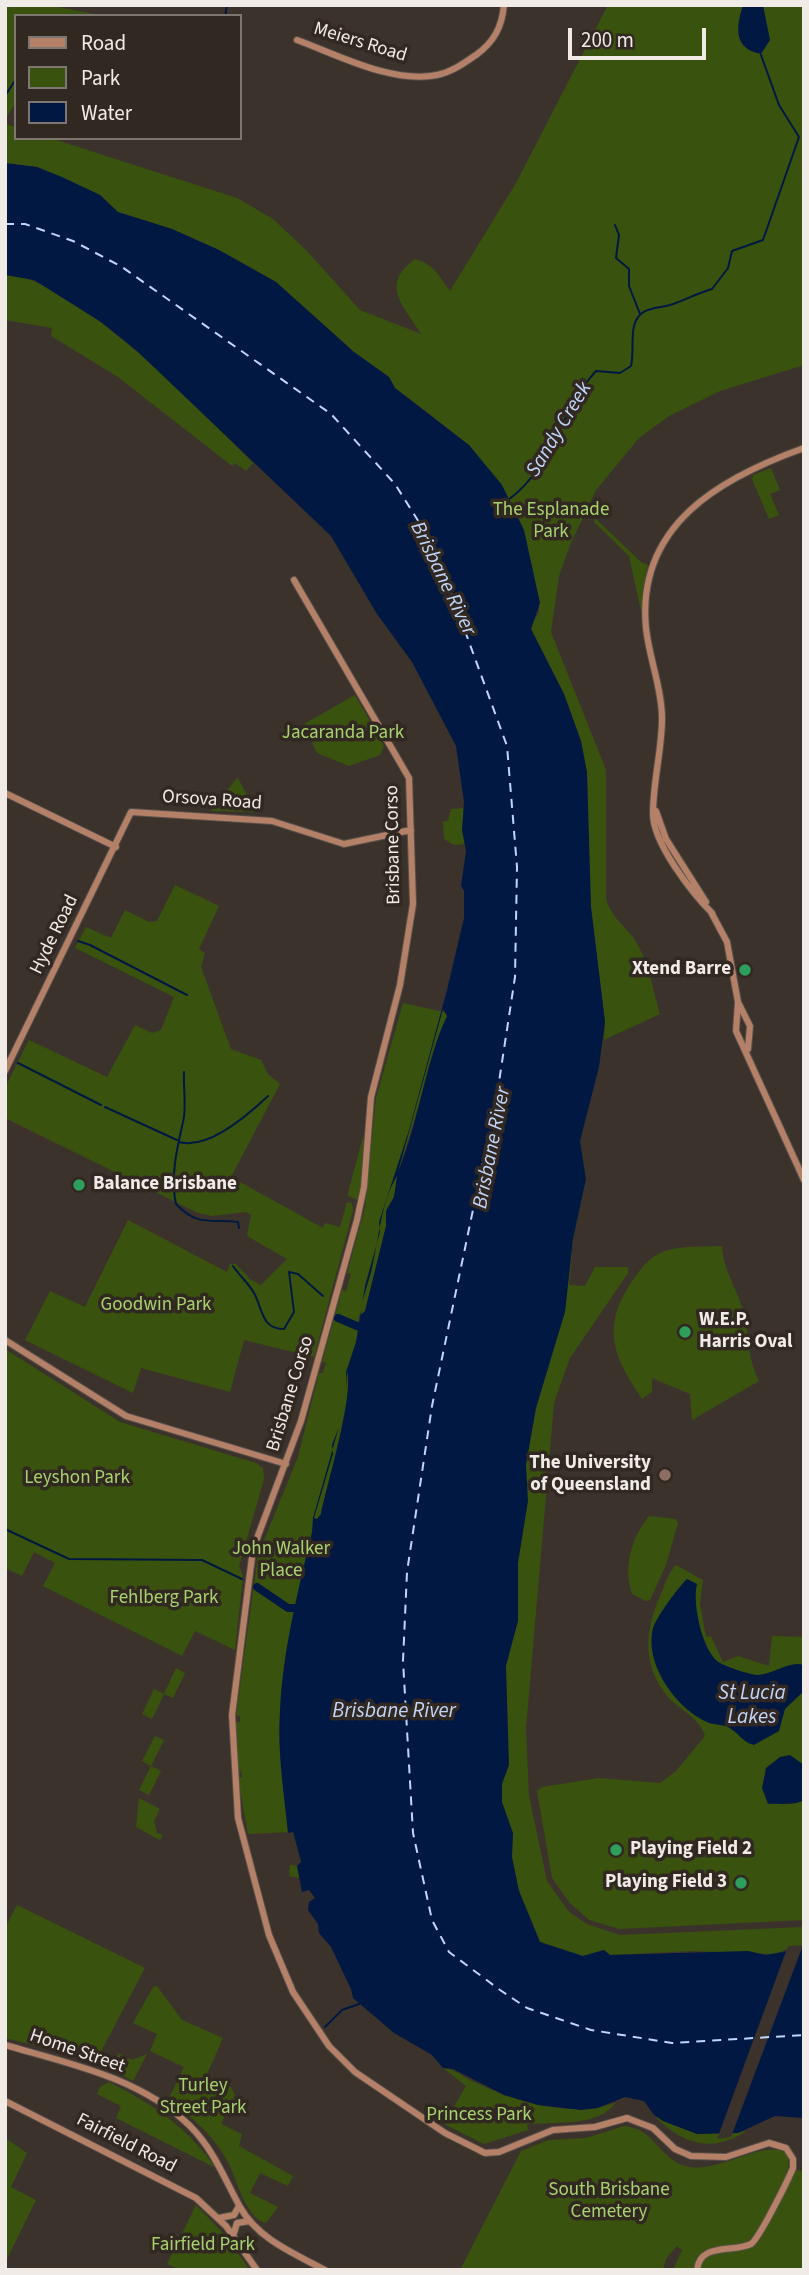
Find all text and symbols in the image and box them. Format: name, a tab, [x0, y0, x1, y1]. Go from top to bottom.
legend	[14, 14, 242, 140]
scale bar	[571, 14, 709, 58]
street label: Meiers Road	[311, 18, 409, 68]
text: 200 m	[581, 25, 634, 55]
text: Road	[81, 28, 126, 58]
text: Park	[81, 63, 120, 93]
text: Water	[81, 98, 132, 128]
water label: Sandy Creek	[522, 378, 598, 482]
park label: The Esplanade Park	[493, 500, 609, 544]
water label: Brisbane River	[404, 518, 480, 640]
park label: Jacaranda Park	[282, 723, 404, 745]
street label: Brisbane Corso	[382, 785, 406, 905]
street label: Orsova Road	[161, 786, 263, 816]
street label: Hyde Road	[26, 891, 84, 979]
place label: Xtend Barre	[632, 959, 731, 981]
marker: Xtend Barre	[737, 962, 753, 978]
water label: Brisbane River	[469, 1085, 517, 1211]
place label: Balance Brisbane	[93, 1174, 237, 1196]
marker: Balance Brisbane	[71, 1177, 87, 1193]
park label: Goodwin Park	[101, 1295, 211, 1317]
place label: W.E.P. Harris Oval	[699, 1310, 792, 1354]
marker: W.E.P. Harris Oval	[677, 1324, 693, 1340]
street label: Brisbane Corso	[263, 1333, 319, 1455]
place label: The University of Queensland	[529, 1453, 651, 1497]
marker: The University of Queensland	[657, 1467, 673, 1483]
park label: Leyshon Park	[24, 1468, 130, 1490]
park label: John Walker Place	[232, 1539, 330, 1583]
park label: Fehlberg Park	[110, 1588, 218, 1610]
water label: St Lucia Lakes	[718, 1681, 786, 1731]
water label: Brisbane River	[332, 1699, 456, 1725]
place label: Playing Field 2	[630, 1839, 752, 1861]
marker: Playing Field 2	[608, 1842, 624, 1858]
place label: Playing Field 3	[605, 1872, 727, 1894]
marker: Playing Field 3	[733, 1875, 749, 1891]
street label: Home Street	[26, 2025, 128, 2079]
park label: Turley Street Park	[160, 2076, 246, 2120]
park label: Princess Park	[426, 2105, 532, 2127]
street label: Fairfield Road	[72, 2109, 180, 2179]
park label: South Brisbane Cemetery	[548, 2180, 670, 2224]
park label: Fairfield Park	[151, 2235, 255, 2257]

